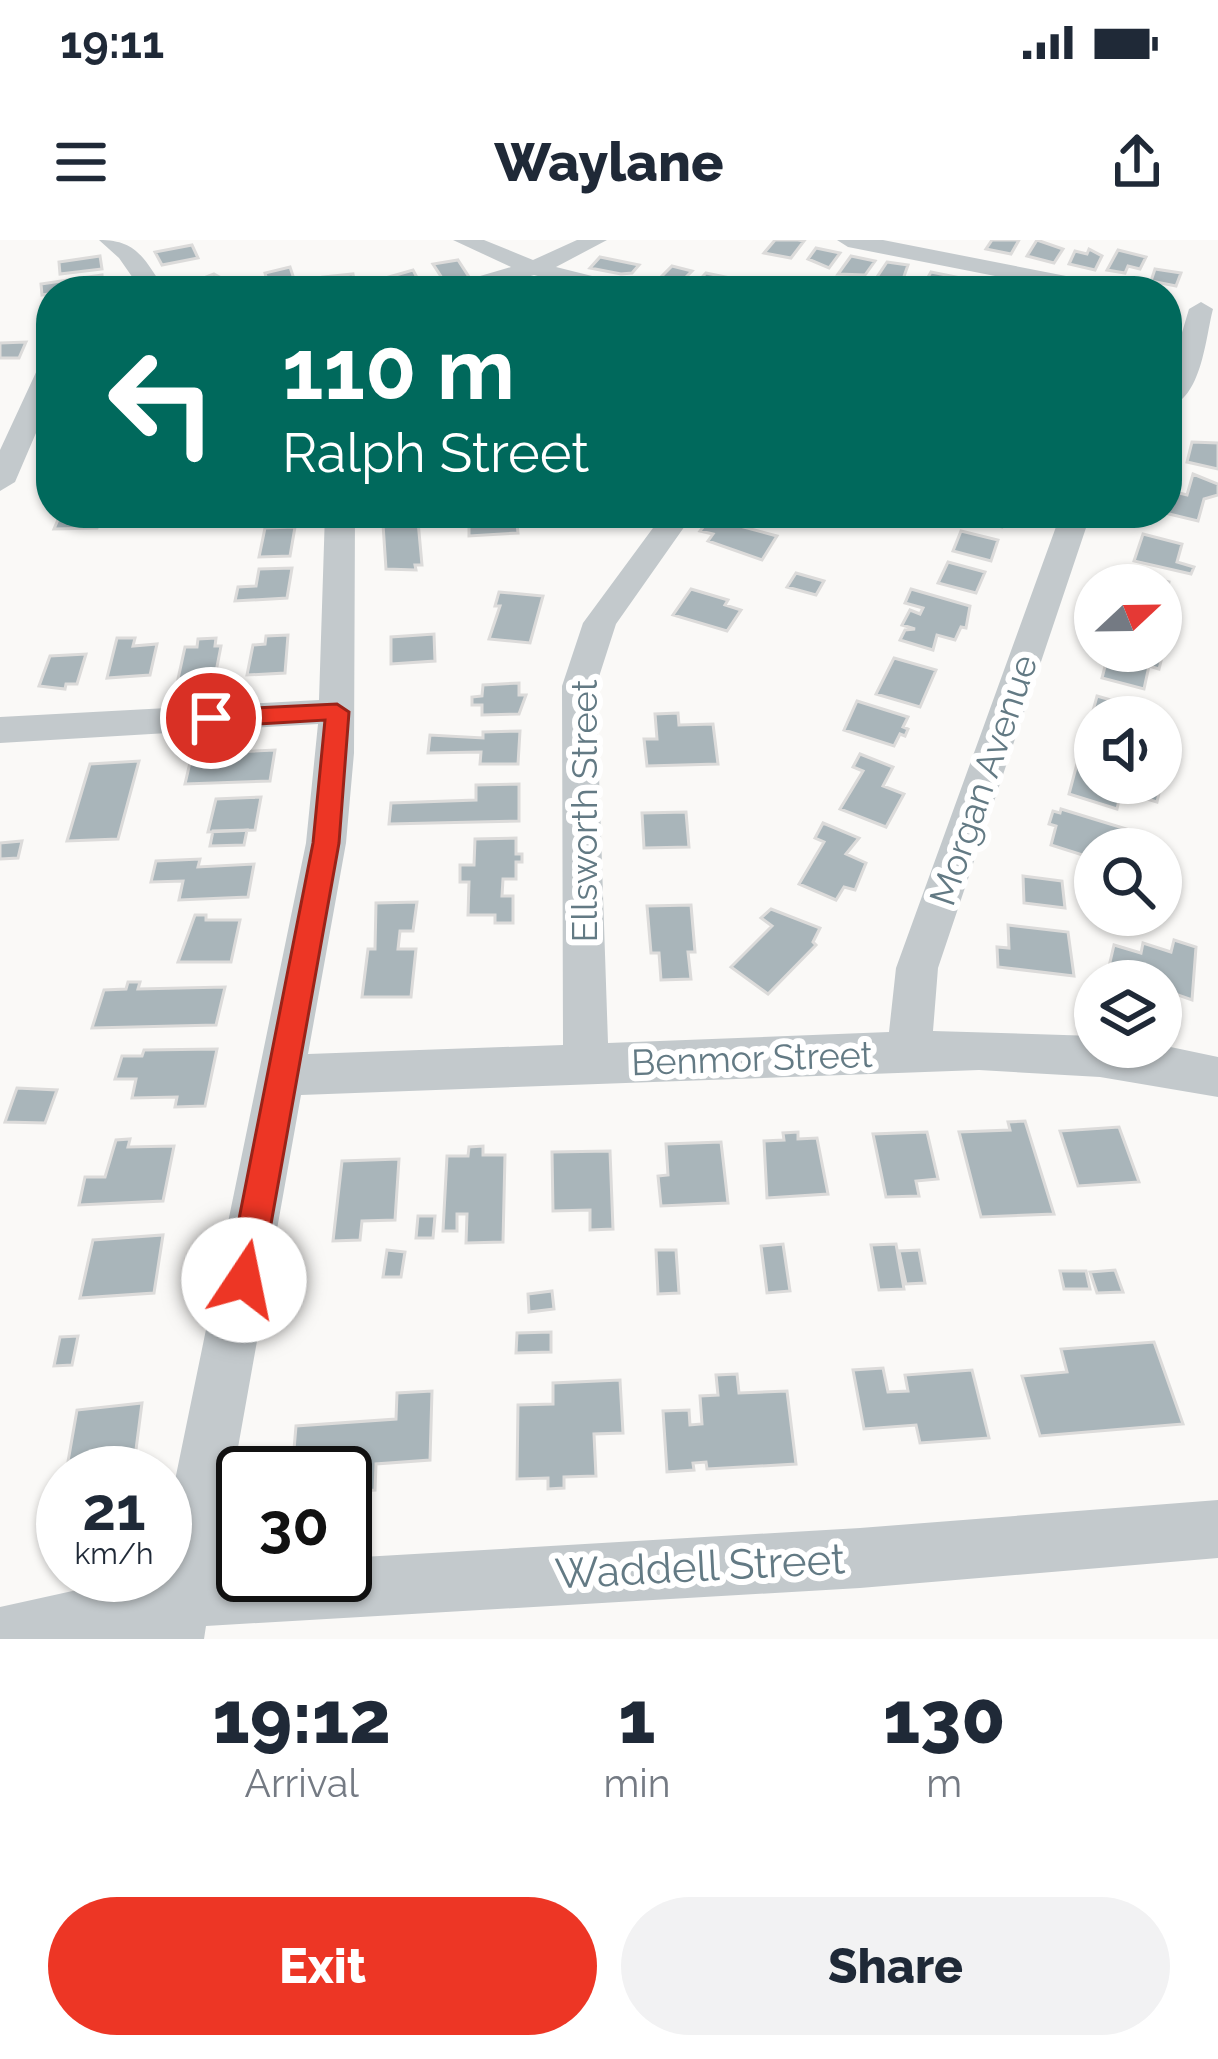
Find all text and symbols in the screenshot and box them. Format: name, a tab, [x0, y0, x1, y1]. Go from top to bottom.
text: 19:11	[60, 16, 164, 69]
icon: menu	[48, 129, 114, 195]
icon: share	[1104, 129, 1170, 195]
text: Waylane	[494, 130, 724, 194]
text: 110 m	[282, 320, 515, 419]
icon: left	[84, 324, 240, 480]
text: Ralph Street	[282, 421, 589, 485]
north arrow	[1074, 564, 1182, 672]
map controls	[1074, 564, 1182, 1068]
street label: Morgan Avenue	[920, 649, 1046, 911]
pin	[160, 667, 262, 769]
street label: Ellsworth Street	[563, 679, 605, 943]
icon: arrive	[178, 685, 244, 751]
button: sound	[1074, 696, 1182, 804]
button: search	[1074, 828, 1182, 936]
button: layers	[1074, 960, 1182, 1068]
street label: Benmor Street	[631, 1033, 873, 1083]
position arrow	[181, 1217, 307, 1343]
speed limit sign: 30	[216, 1446, 372, 1602]
text: 21	[82, 1474, 146, 1544]
street label: Waddell Street	[554, 1534, 846, 1599]
text: km/h	[74, 1536, 154, 1571]
text: 19:12	[212, 1675, 391, 1760]
text: 1	[618, 1675, 656, 1760]
text: 130	[883, 1675, 1005, 1760]
text: Arrival	[245, 1760, 359, 1806]
text: min	[603, 1760, 671, 1806]
text: m	[926, 1760, 962, 1806]
button: Exit	[48, 1897, 597, 2035]
button: Share	[621, 1897, 1170, 2035]

